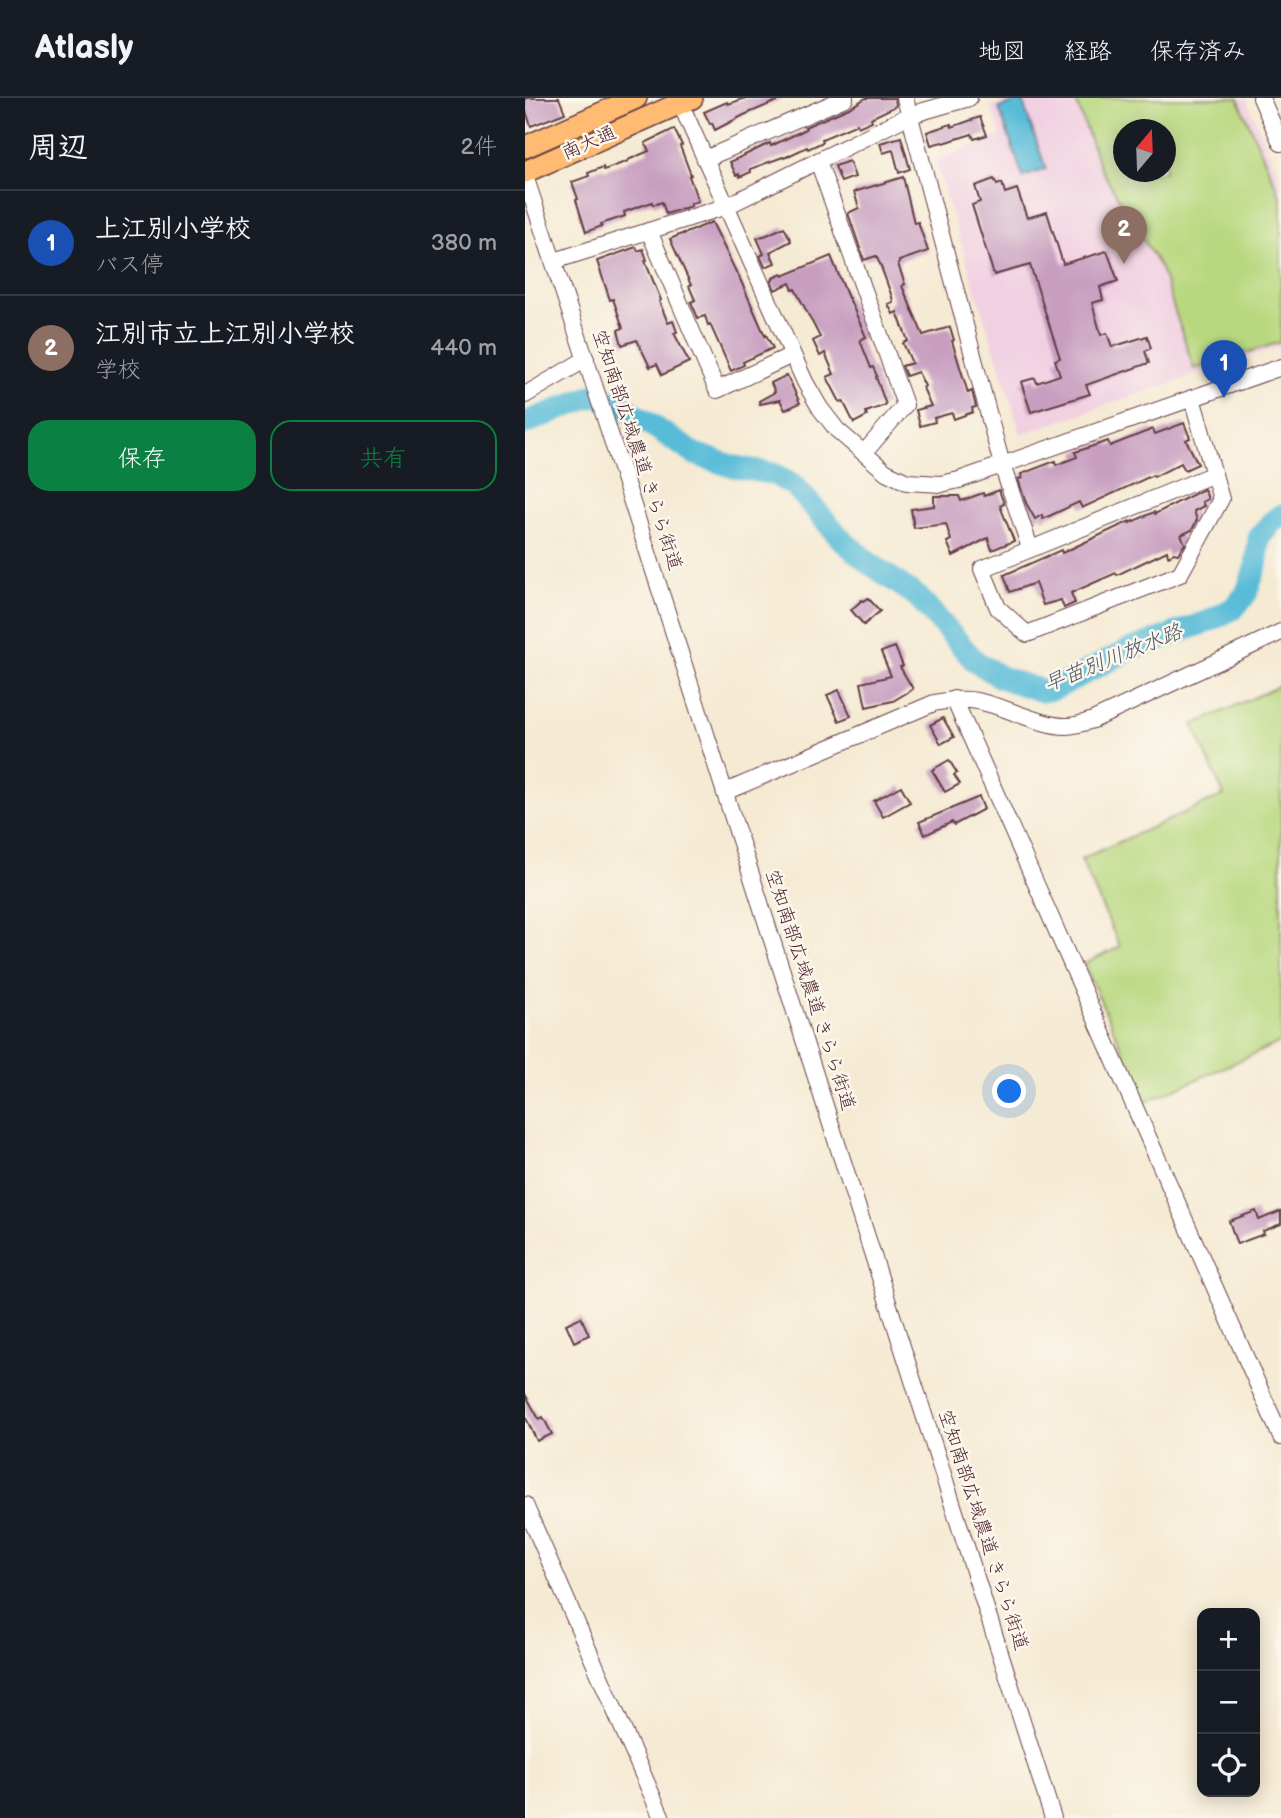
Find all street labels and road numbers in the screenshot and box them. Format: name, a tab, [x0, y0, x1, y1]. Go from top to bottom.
street label: 南大通	[558, 121, 620, 165]
street label: 空知南部広域農道 きらら街道	[587, 327, 687, 573]
street label: 空知南部広域農道 きらら街道	[760, 867, 860, 1113]
street label: 空知南部広域農道 きらら街道	[933, 1407, 1033, 1653]

